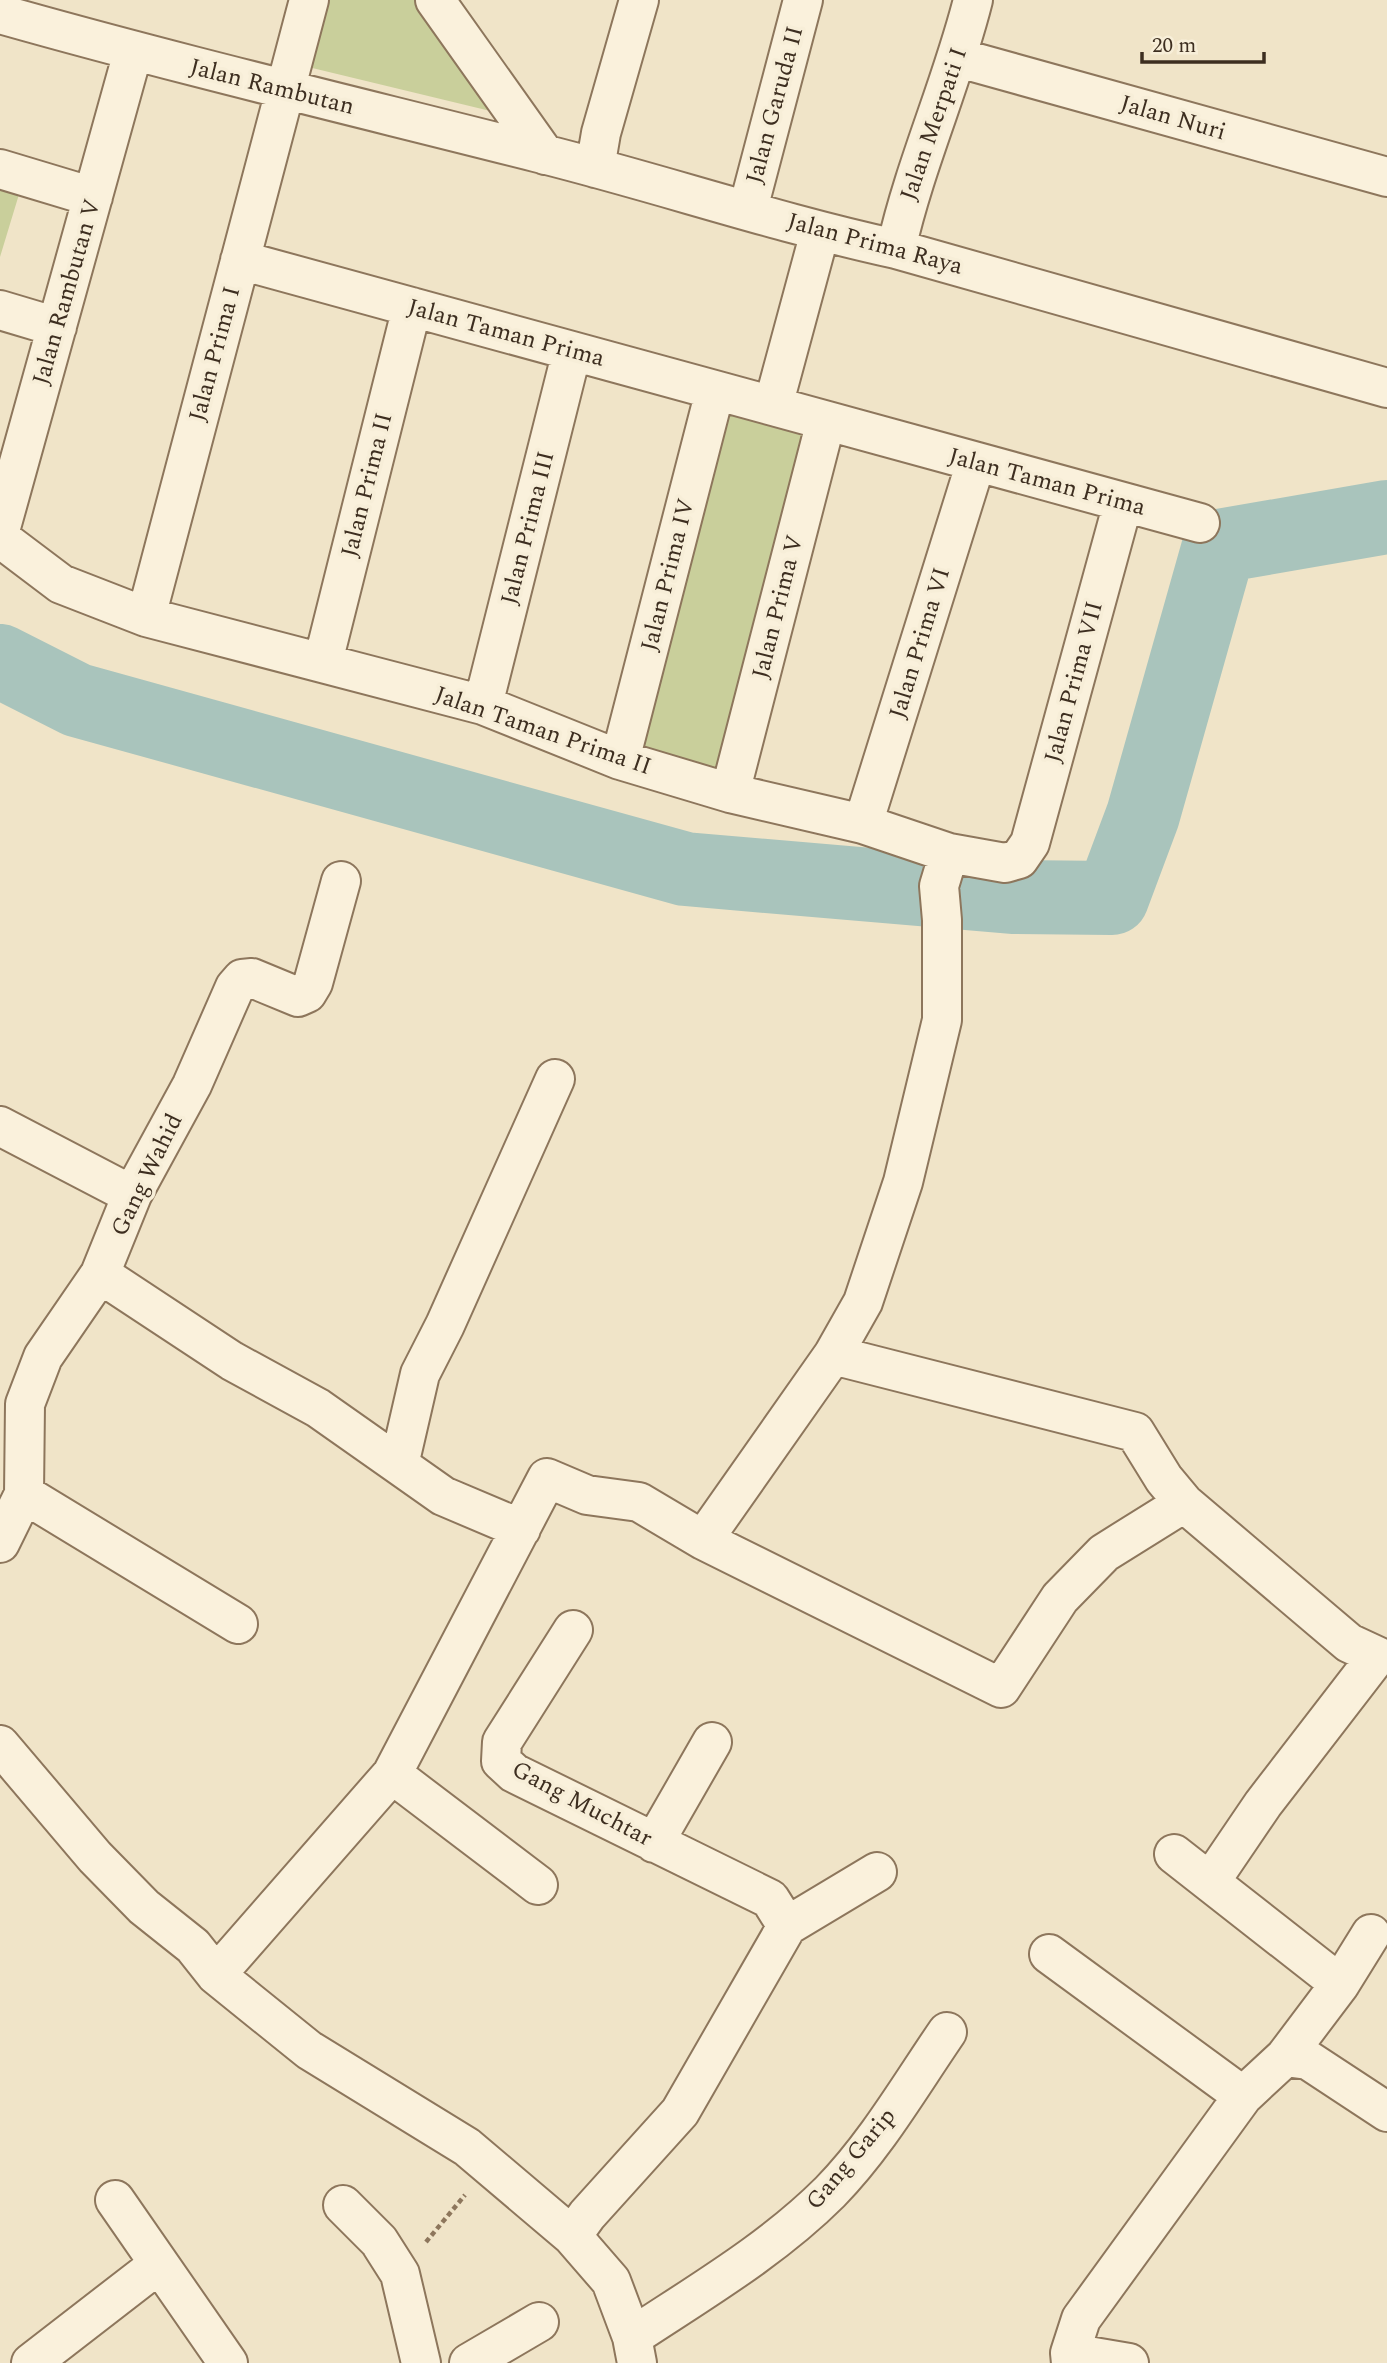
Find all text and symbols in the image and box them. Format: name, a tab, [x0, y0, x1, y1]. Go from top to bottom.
scale bar	[1142, 21, 1264, 65]
street label: Jalan Garuda II	[737, 22, 813, 188]
text: 20 m	[1152, 30, 1196, 62]
street label: Jalan Merpati I	[891, 42, 977, 206]
street label: Jalan Rambutan	[186, 49, 358, 125]
street label: Jalan Nuri	[1116, 86, 1230, 150]
street label: Jalan Rambutan V	[23, 195, 111, 389]
street label: Jalan Prima Raya	[783, 203, 967, 285]
street label: Jalan Prima I	[180, 282, 250, 426]
street label: Jalan Taman Prima	[404, 289, 609, 377]
street label: Jalan Prima II	[332, 409, 402, 561]
street label: Jalan Taman Prima	[945, 438, 1150, 526]
street label: Jalan Prima III	[491, 447, 565, 609]
street label: Jalan Prima IV	[632, 495, 704, 655]
street label: Jalan Prima V	[743, 531, 813, 683]
street label: Jalan Prima VI	[880, 563, 960, 723]
street label: Jalan Prima VII	[1035, 597, 1113, 767]
street label: Jalan Taman Prima II	[430, 677, 656, 785]
street label: Gang Wahid	[102, 1108, 192, 1242]
street label: Gang Muchtar	[505, 1752, 659, 1856]
street label: Gang Garip	[797, 2100, 905, 2218]

